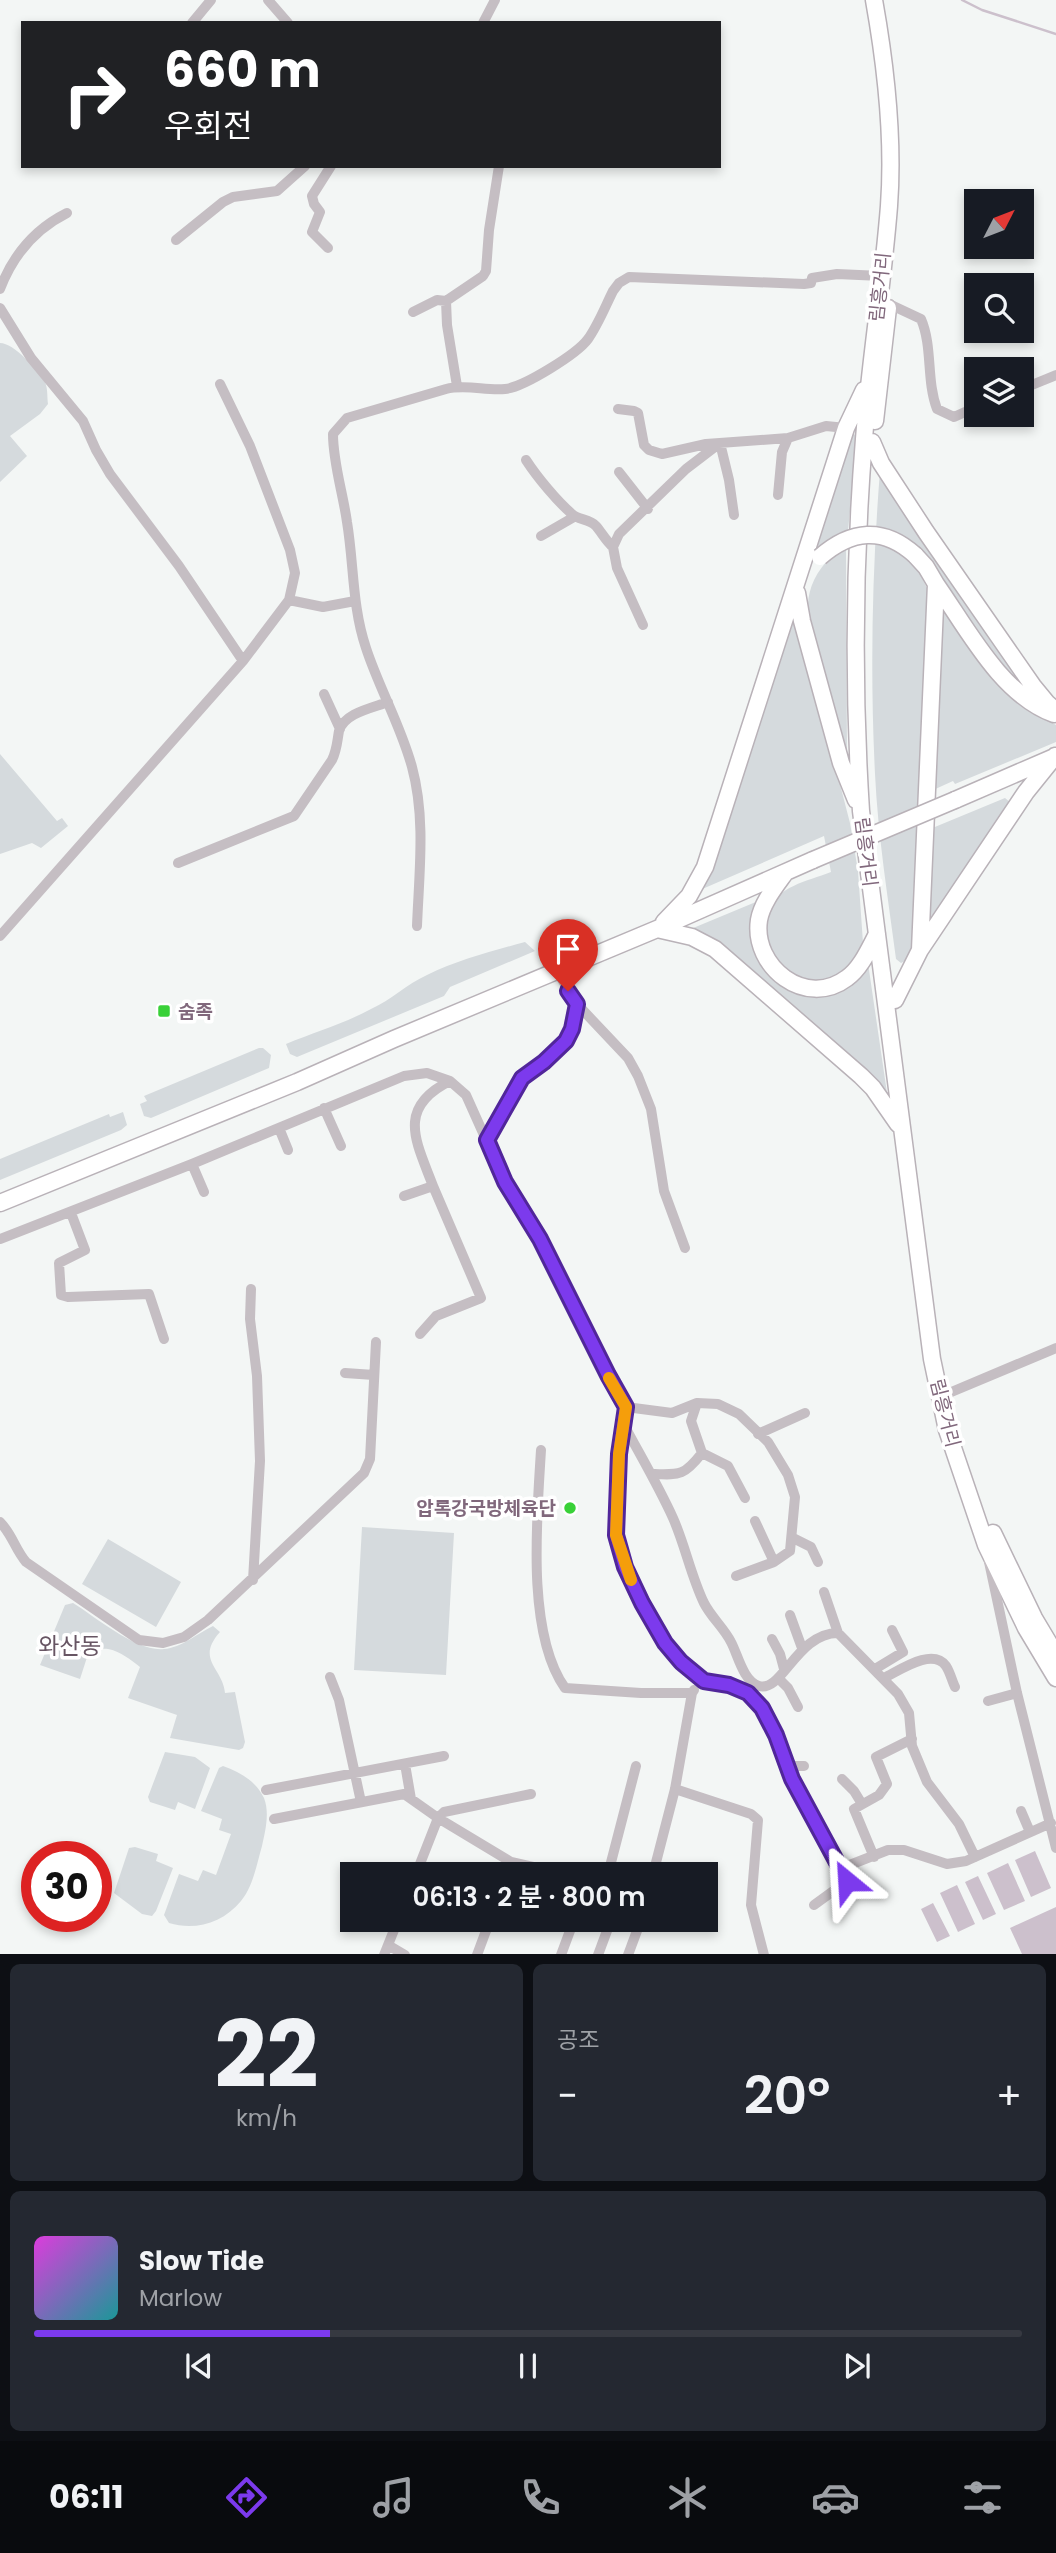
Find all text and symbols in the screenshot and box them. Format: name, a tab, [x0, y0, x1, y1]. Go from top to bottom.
text: 660 m	[164, 36, 321, 104]
icon: right	[49, 49, 140, 140]
text: 우회전	[164, 103, 252, 148]
north arrow	[964, 189, 1034, 259]
map controls	[964, 189, 1034, 427]
street label: 림흥거리	[863, 251, 897, 323]
button: search	[964, 273, 1034, 343]
button: layers	[964, 357, 1034, 427]
street label: 림흥거리	[848, 816, 884, 888]
pin	[538, 919, 598, 991]
icon: arrive	[549, 930, 587, 968]
place label: 숨족	[178, 998, 213, 1025]
marker: 숨족	[156, 1003, 172, 1019]
street label: 림흥거리	[923, 1376, 967, 1450]
place label: 압록강국방체육단	[416, 1495, 557, 1522]
marker: 압록강국방체육단	[562, 1500, 578, 1516]
district label: 와산동	[38, 1630, 102, 1662]
speed limit sign: 30	[21, 1841, 112, 1932]
position arrow	[810, 1844, 884, 1918]
text: 06:13 · 2 분 · 800 m	[413, 1879, 645, 1915]
text: 22	[215, 1991, 318, 2119]
text: 공조	[557, 2024, 599, 2056]
text: 20°	[744, 2059, 830, 2132]
text: −	[557, 2069, 578, 2122]
text: +	[996, 2069, 1022, 2122]
text: km/h	[236, 2102, 297, 2134]
text: Slow Tide	[139, 2243, 264, 2279]
text: Marlow	[139, 2282, 222, 2314]
icon: previous	[180, 2347, 218, 2385]
icon: pause	[509, 2347, 547, 2385]
icon: next	[838, 2347, 876, 2385]
icon: directions	[222, 2473, 271, 2522]
icon: music	[369, 2473, 418, 2522]
icon: phone	[516, 2473, 565, 2522]
icon: climate	[663, 2473, 712, 2522]
icon: car	[811, 2473, 860, 2522]
icon: filters	[958, 2473, 1007, 2522]
text: 06:11	[49, 2474, 124, 2519]

